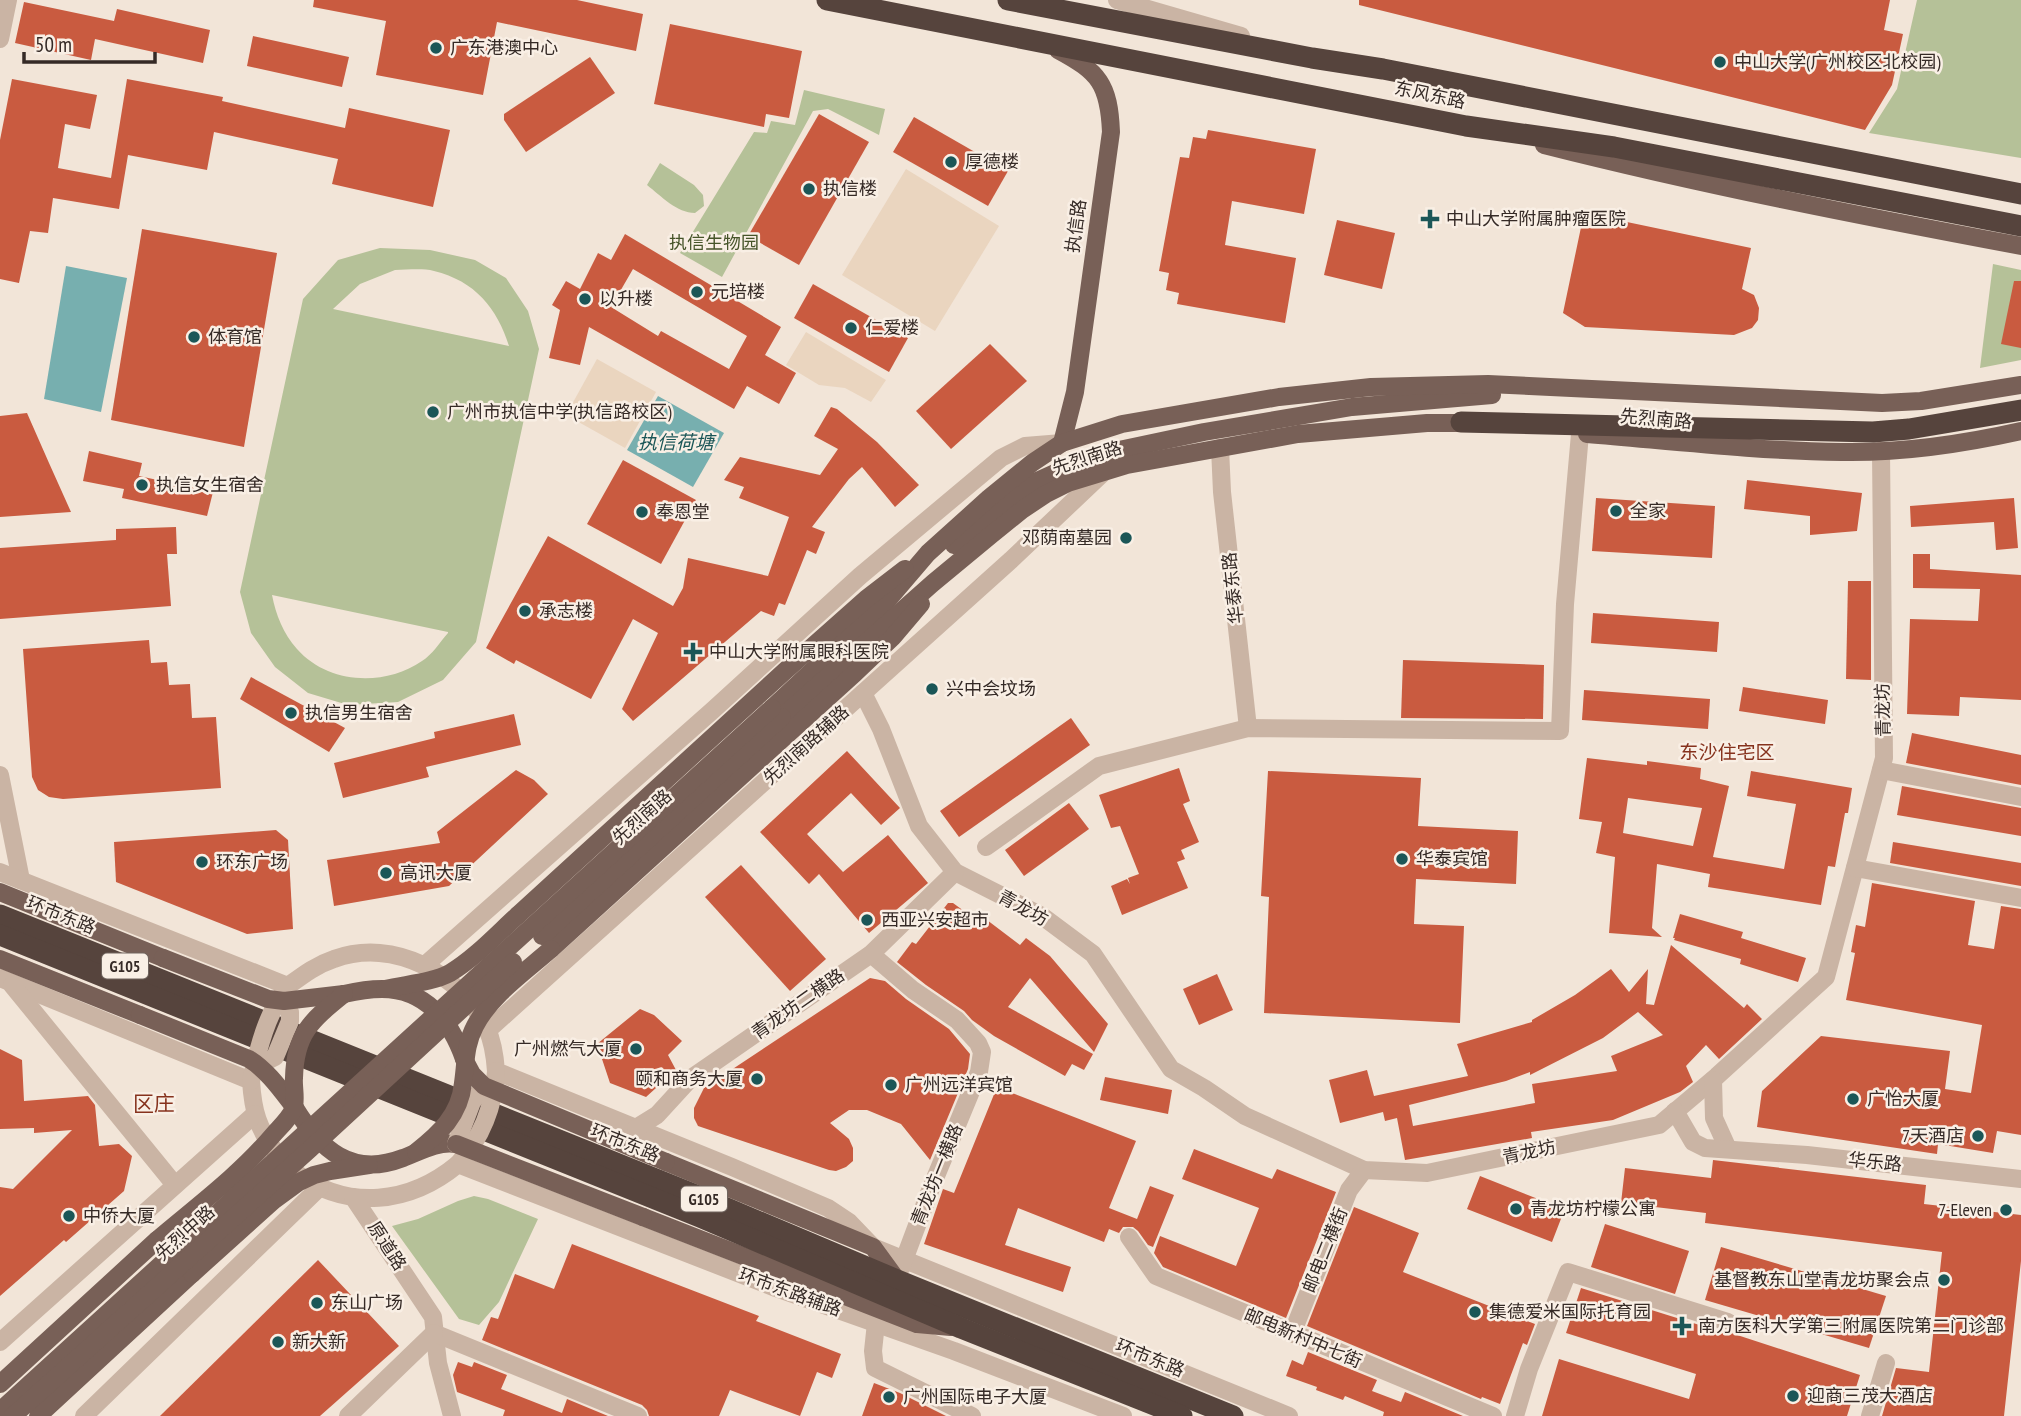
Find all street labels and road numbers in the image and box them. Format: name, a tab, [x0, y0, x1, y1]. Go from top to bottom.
street label: 东风东路	[1392, 76, 1468, 113]
street label: 执信路	[1060, 198, 1091, 254]
street label: 先烈南路	[1619, 404, 1693, 433]
street label: 先烈南路	[1049, 435, 1125, 480]
street label: 华泰东路	[1217, 551, 1248, 625]
street label: 青龙坊	[1871, 683, 1894, 737]
street label: 先烈南路辅路	[758, 700, 853, 789]
street label: 先烈南路	[607, 784, 676, 849]
street label: 青龙坊	[994, 884, 1052, 931]
street label: 环市东路	[24, 890, 99, 939]
road number: G105	[102, 954, 148, 978]
street label: 青龙坊二横路	[747, 963, 849, 1044]
street label: 环市东路	[588, 1118, 663, 1167]
street label: 青龙坊一横路	[906, 1120, 967, 1229]
street label: 青龙坊	[1500, 1135, 1558, 1168]
street label: 华乐路	[1847, 1147, 1903, 1176]
road number: G105	[681, 1186, 727, 1212]
street label: 先烈中路	[150, 1200, 219, 1265]
street label: 邮电二横街	[1297, 1204, 1352, 1296]
street label: 原道路	[363, 1217, 412, 1275]
street label: 环市东路辅路	[735, 1262, 845, 1321]
street label: 邮电新村中七街	[1241, 1302, 1366, 1373]
street label: 环市东路	[1113, 1333, 1188, 1382]

